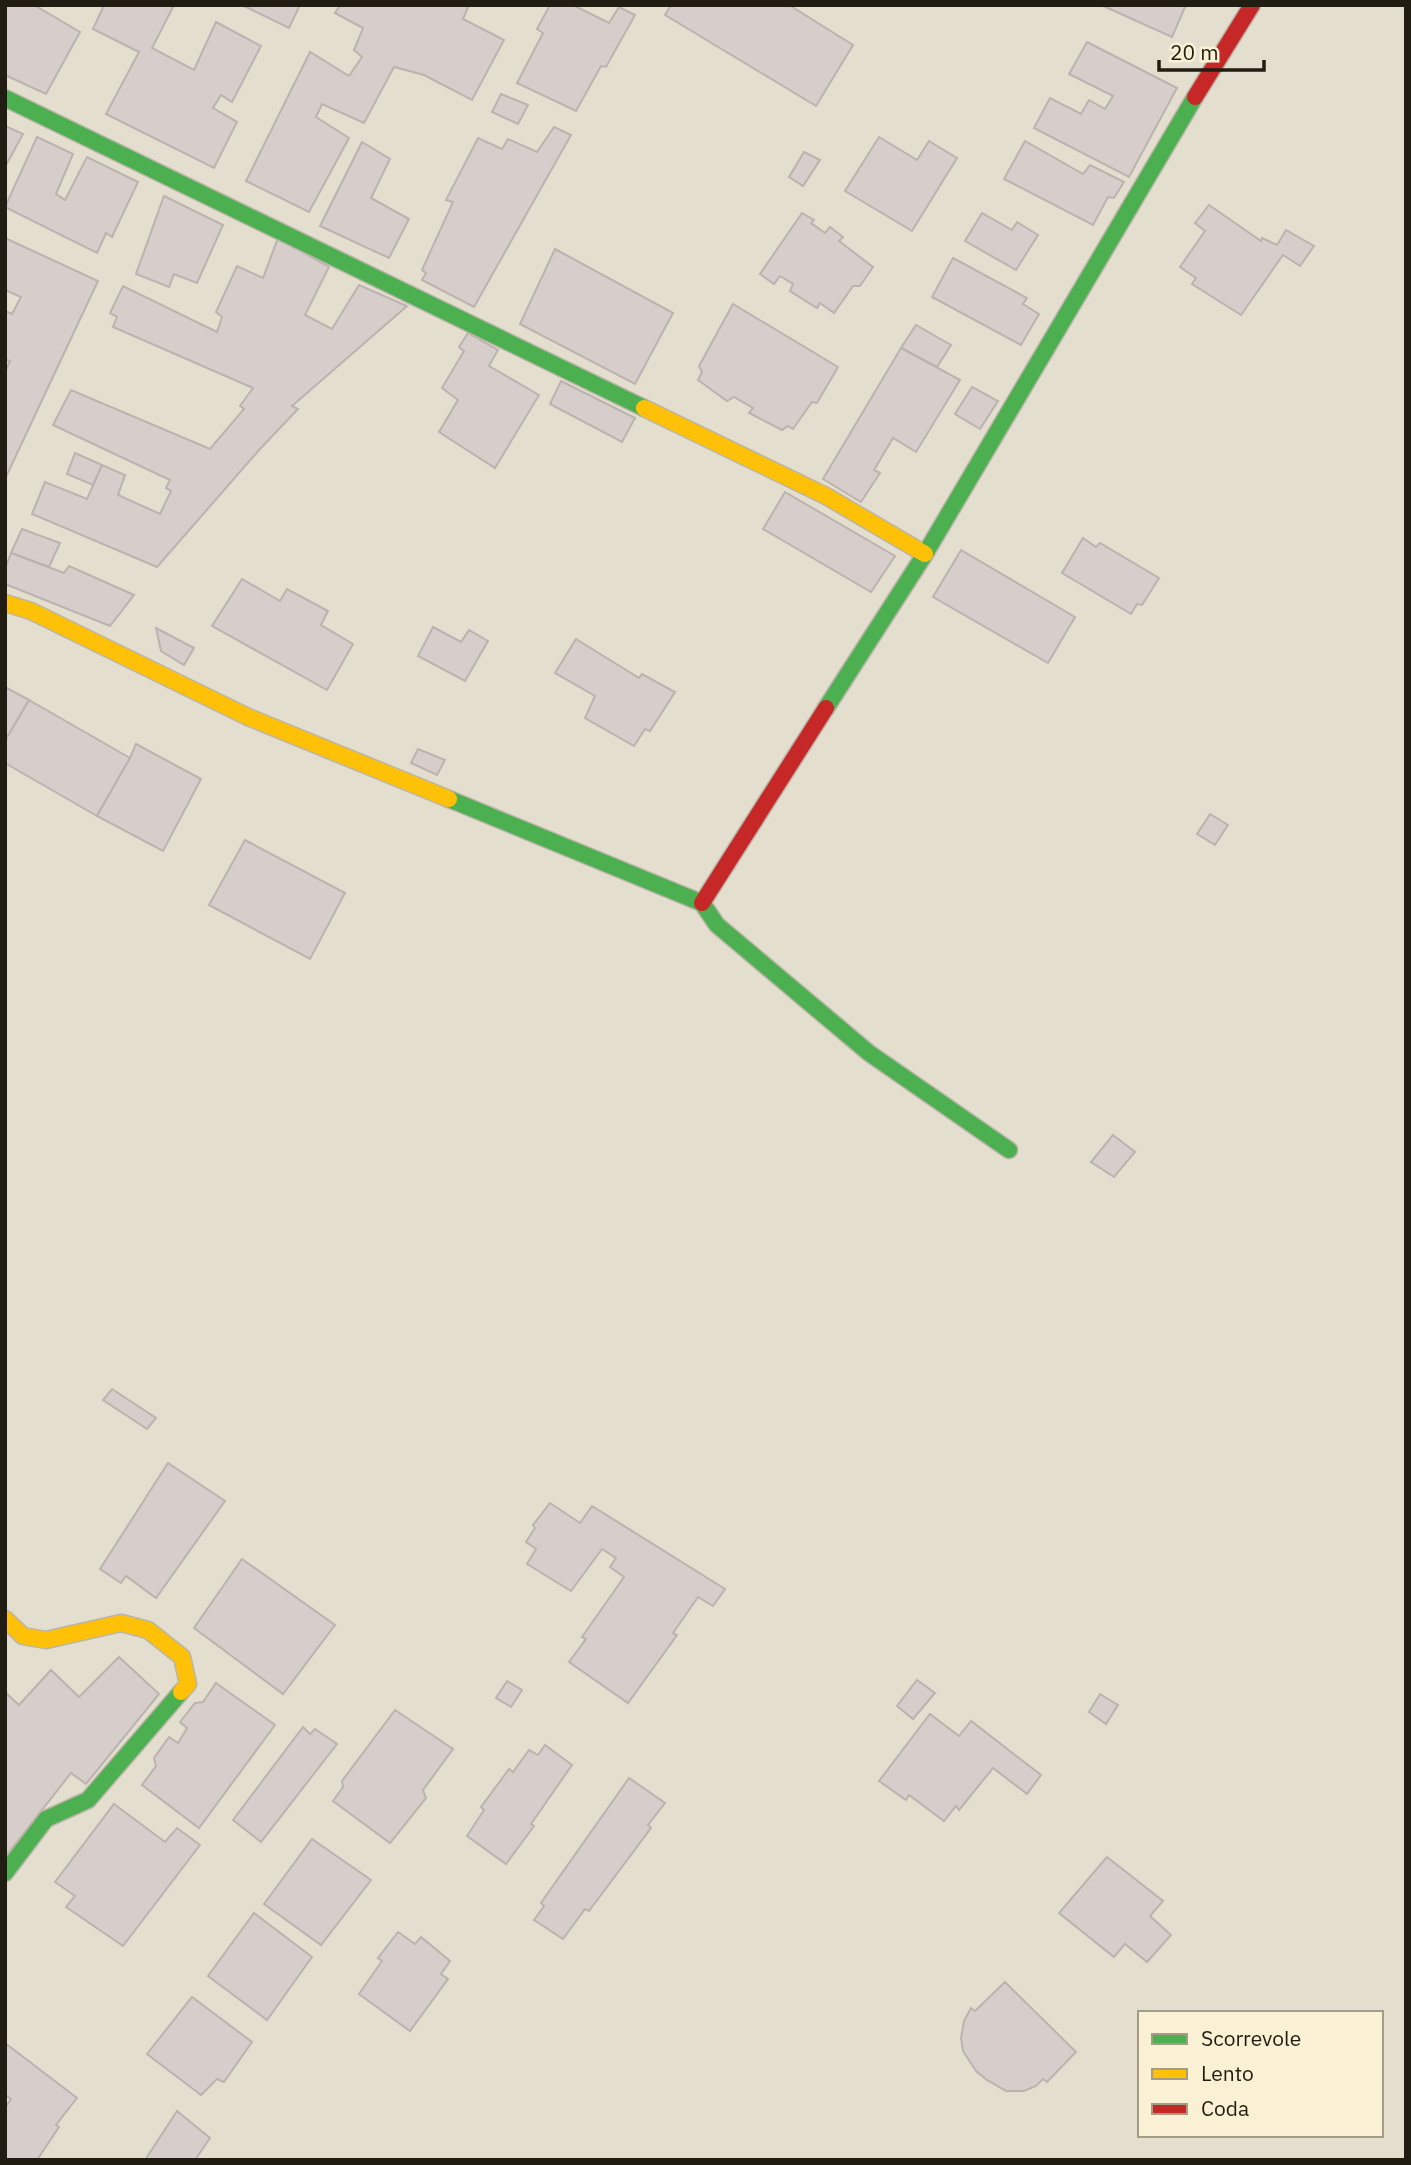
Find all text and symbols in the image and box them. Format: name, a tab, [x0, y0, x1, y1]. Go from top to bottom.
scale bar	[1159, 28, 1264, 72]
text: 20 m	[1170, 38, 1219, 66]
legend	[1138, 2011, 1383, 2137]
text: Scorrevole	[1201, 2024, 1301, 2052]
text: Lento	[1201, 2059, 1254, 2087]
text: Coda	[1201, 2094, 1249, 2122]

